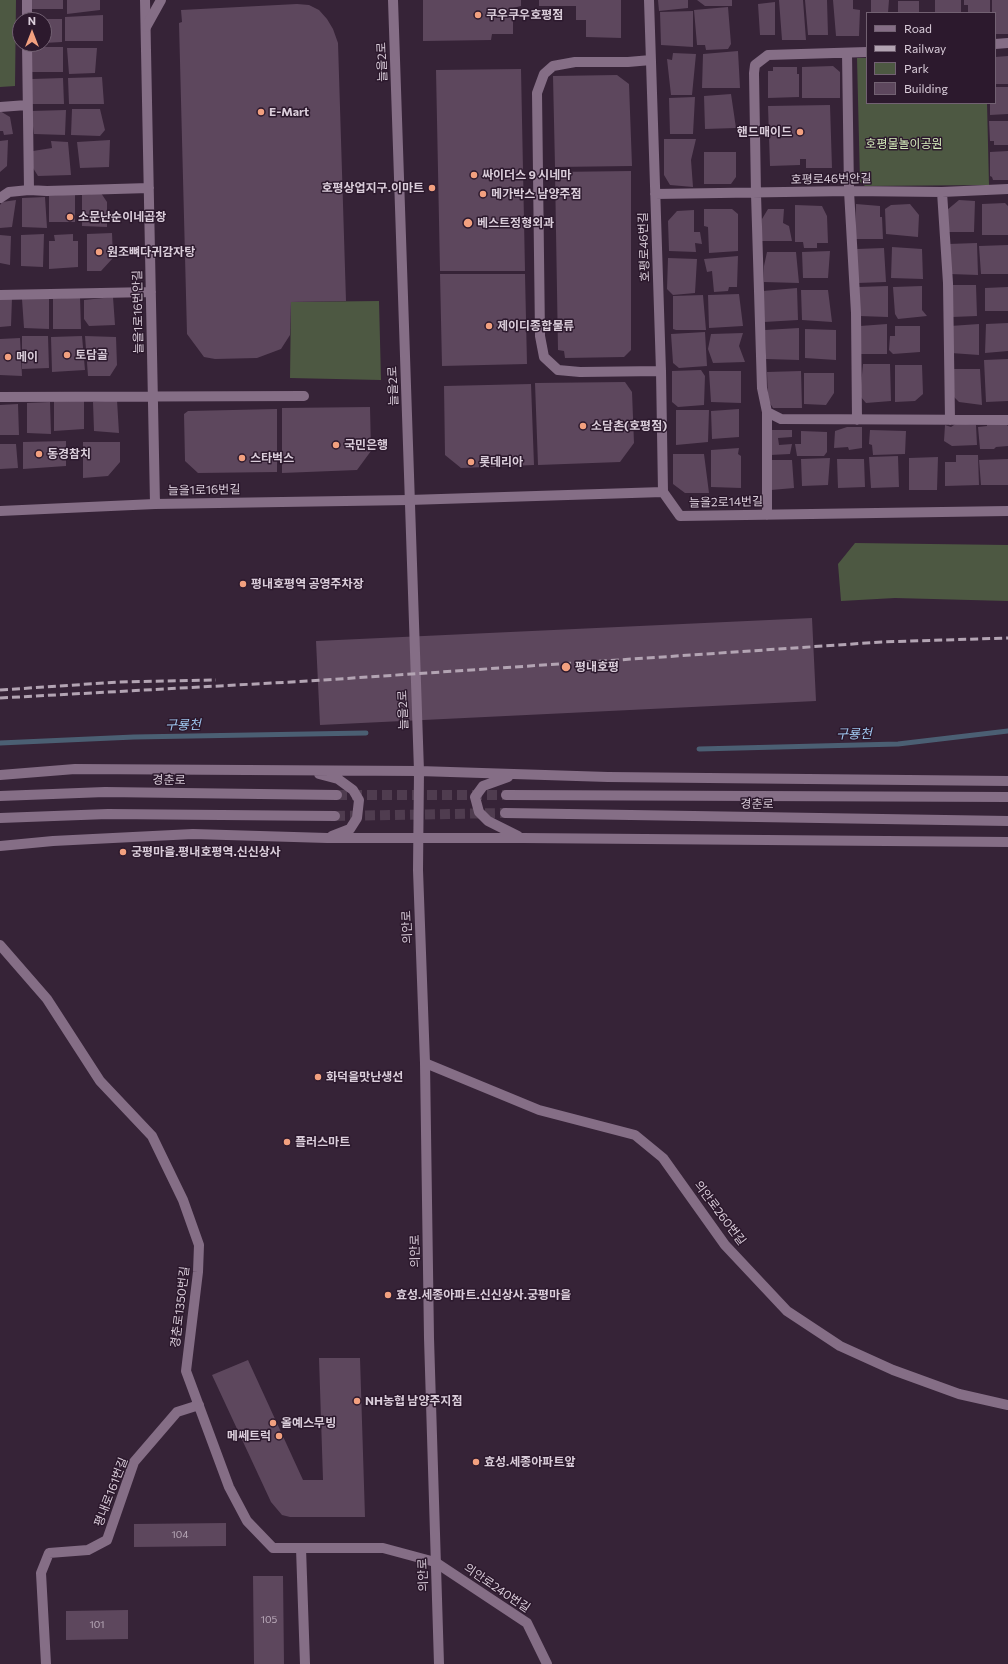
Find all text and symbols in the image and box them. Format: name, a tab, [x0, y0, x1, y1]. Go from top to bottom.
place label: 쿠우쿠우호평점	[486, 8, 563, 22]
marker: 쿠우쿠우호평점	[473, 10, 483, 20]
north arrow	[12, 12, 52, 52]
legend	[866, 12, 996, 104]
text: N	[28, 14, 36, 27]
text: Road	[904, 21, 932, 35]
text: Railway	[904, 41, 946, 55]
street label: 늘을2로	[374, 42, 390, 82]
text: Park	[904, 61, 929, 75]
text: Building	[904, 81, 948, 95]
place label: E-Mart	[269, 105, 309, 119]
marker: E-Mart	[256, 107, 266, 117]
place label: 핸드매이드	[737, 125, 792, 139]
marker: 핸드매이드	[795, 127, 805, 137]
park label: 호평물놀이공원	[865, 137, 943, 151]
place label: 싸이더스 9 시네마	[482, 168, 571, 182]
marker: 싸이더스 9 시네마	[469, 170, 479, 180]
street label: 호평로46번안길	[791, 171, 871, 187]
place label: 호평상업지구.이마트	[321, 181, 424, 195]
marker: 호평상업지구.이마트	[427, 183, 437, 193]
place label: 메가박스 남양주점	[491, 187, 582, 201]
marker: 메가박스 남양주점	[478, 189, 488, 199]
place label: 소문난순이네곱창	[78, 210, 166, 224]
marker: 소문난순이네곱창	[65, 212, 75, 222]
street label: 호평로46번길	[636, 212, 652, 282]
place label: 베스트정형외과	[477, 216, 554, 230]
marker: 베스트정형외과	[462, 217, 474, 229]
place label: 원조뼈다귀감자탕	[107, 245, 195, 259]
marker: 원조뼈다귀감자탕	[94, 247, 104, 257]
street label: 늘을1로16번안길	[130, 270, 146, 354]
place label: 제이디종합물류	[497, 319, 574, 333]
marker: 제이디종합물류	[484, 321, 494, 331]
place label: 토담골	[75, 348, 108, 362]
place label: 메이	[16, 350, 38, 364]
marker: 토담골	[62, 350, 72, 360]
marker: 메이	[3, 352, 13, 362]
street label: 늘을2로	[385, 366, 401, 406]
place label: 소담촌(호평점)	[591, 419, 667, 433]
marker: 소담촌(호평점)	[578, 421, 588, 431]
place label: 국민은행	[344, 438, 388, 452]
marker: 국민은행	[331, 440, 341, 450]
place label: 동경참치	[47, 447, 91, 461]
marker: 동경참치	[34, 449, 44, 459]
place label: 스타벅스	[250, 451, 294, 465]
marker: 스타벅스	[237, 453, 247, 463]
place label: 롯데리아	[479, 455, 523, 469]
marker: 롯데리아	[466, 457, 476, 467]
street label: 늘을1로16번길	[168, 482, 240, 498]
street label: 늘을2로14번길	[689, 494, 763, 510]
place label: 평내호평역 공영주차장	[251, 577, 364, 591]
marker: 평내호평역 공영주차장	[238, 579, 248, 589]
place label: 평내호평	[575, 660, 619, 674]
marker: 평내호평	[560, 661, 572, 673]
street label: 늘을2로	[395, 690, 411, 730]
water label: 구룡천	[165, 717, 201, 733]
water label: 구룡천	[836, 726, 872, 742]
street label: 경춘로	[152, 773, 186, 787]
street label: 경춘로	[740, 797, 774, 811]
place label: 궁평마을.평내호평역.신신상사	[131, 845, 281, 859]
marker: 궁평마을.평내호평역.신신상사	[118, 847, 128, 857]
street label: 의안로	[399, 910, 415, 944]
place label: 화덕을맛난생선	[326, 1070, 403, 1084]
marker: 화덕을맛난생선	[313, 1072, 323, 1082]
place label: 플러스마트	[295, 1135, 350, 1149]
marker: 플러스마트	[282, 1137, 292, 1147]
street label: 의안로260번길	[691, 1178, 749, 1248]
street label: 의안로	[408, 1234, 422, 1268]
street label: 경춘로1350번길	[168, 1265, 192, 1349]
place label: 효성.세종아파트.신신상사.궁평마을	[396, 1288, 571, 1302]
marker: 효성.세종아파트.신신상사.궁평마을	[383, 1290, 393, 1300]
place label: NH농협 남양주지점	[365, 1394, 463, 1408]
marker: NH농협 남양주지점	[352, 1396, 362, 1406]
place label: 올예스무빙	[281, 1416, 336, 1430]
marker: 올예스무빙	[268, 1418, 278, 1428]
place label: 메쎄트럭	[227, 1429, 271, 1443]
marker: 메쎄트럭	[274, 1431, 284, 1441]
street label: 평내로161번길	[91, 1455, 131, 1529]
place label: 효성.세종아파트앞	[484, 1455, 575, 1469]
marker: 효성.세종아파트앞	[471, 1457, 481, 1467]
house number: 104	[172, 1529, 188, 1541]
street label: 의안로	[415, 1558, 431, 1592]
street label: 의안로240번길	[461, 1561, 533, 1615]
house number: 105	[261, 1614, 277, 1626]
house number: 101	[89, 1619, 105, 1631]

